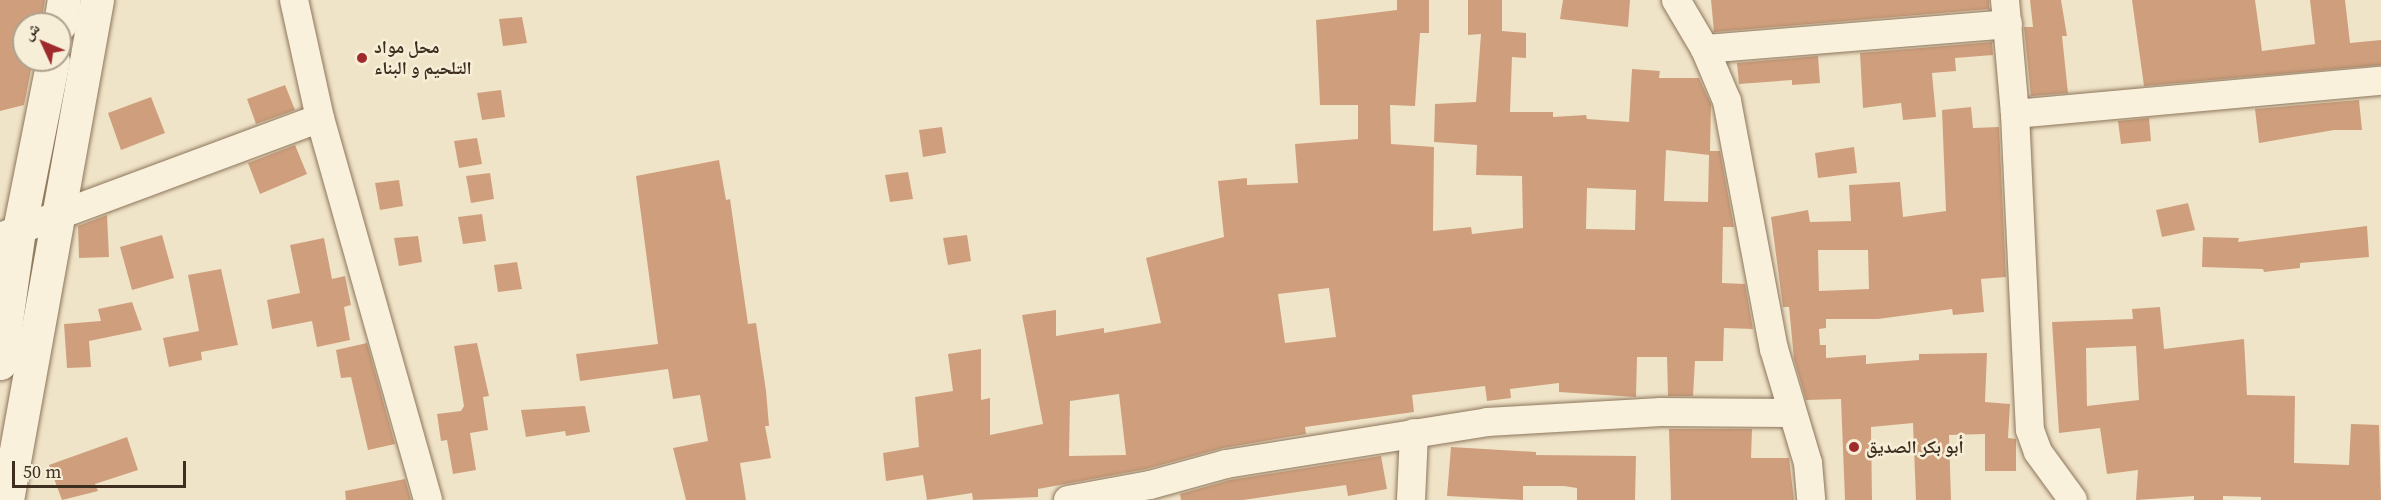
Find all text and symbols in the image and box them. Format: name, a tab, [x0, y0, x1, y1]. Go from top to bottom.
north arrow	[12, 12, 72, 72]
text: ش	[17, 17, 44, 45]
place label: محل مواد التلحيم و البناء	[374, 37, 472, 80]
marker: محل مواد التلحيم و البناء	[355, 51, 369, 65]
place label: أبو بكر الصديق	[1866, 436, 1964, 458]
marker: أبو بكر الصديق	[1847, 440, 1861, 454]
scale bar	[15, 449, 189, 487]
text: 50 m	[23, 459, 61, 484]

